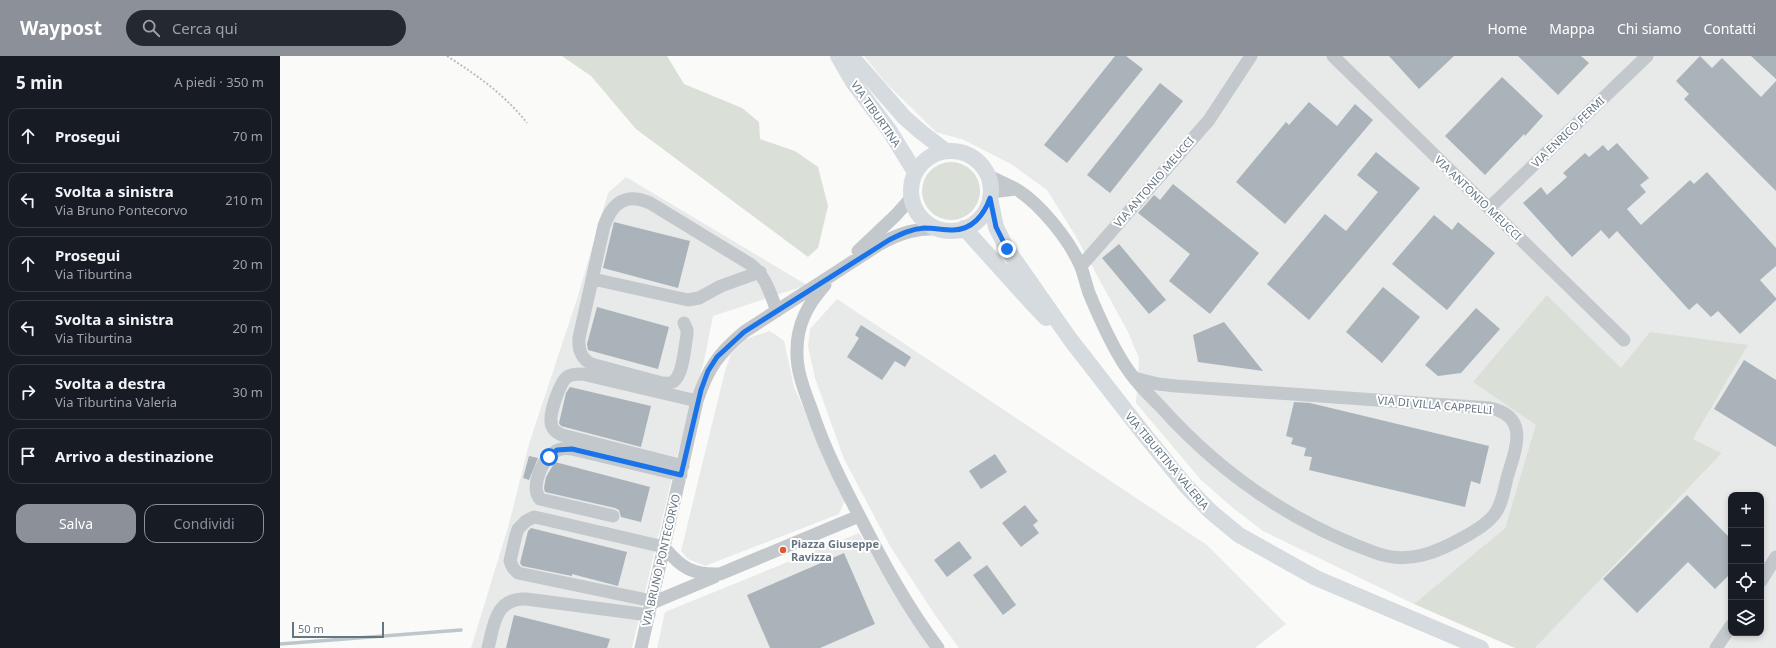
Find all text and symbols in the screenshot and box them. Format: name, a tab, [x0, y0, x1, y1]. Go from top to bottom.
search box	[126, 10, 406, 46]
text: Waypost	[20, 15, 102, 41]
icon: search	[140, 17, 162, 39]
text: Cerca qui	[172, 18, 238, 38]
text: Home	[1487, 19, 1527, 38]
text: Mappa	[1549, 19, 1595, 38]
text: Chi siamo	[1617, 19, 1681, 38]
text: Contatti	[1703, 19, 1756, 38]
text: 5 min	[16, 71, 63, 94]
text: A piedi · 350 m	[174, 73, 264, 91]
street label: VIA TIBURTINA	[848, 78, 905, 150]
street label: VIA ENRICO FERMI	[1528, 93, 1608, 170]
icon: ahead	[17, 125, 39, 147]
text: Prosegui	[55, 126, 120, 146]
text: 70 m	[233, 127, 263, 145]
street label: VIA ANTONIO MEUCCI	[1110, 133, 1197, 230]
street label: VIA ANTONIO MEUCCI	[1432, 152, 1525, 243]
text: Svolta a sinistra	[55, 181, 174, 201]
icon: left	[17, 189, 39, 211]
text: 210 m	[225, 191, 263, 209]
text: Via Bruno Pontecorvo	[55, 201, 188, 219]
route end	[998, 240, 1016, 258]
text: Prosegui	[55, 245, 120, 265]
icon: ahead	[17, 253, 39, 275]
text: 20 m	[233, 255, 263, 273]
text: Via Tiburtina	[55, 265, 132, 283]
text: Svolta a sinistra	[55, 309, 174, 329]
icon: left	[17, 317, 39, 339]
text: 20 m	[233, 319, 263, 337]
text: Via Tiburtina	[55, 329, 132, 347]
text: Svolta a destra	[55, 373, 166, 393]
icon: right	[17, 381, 39, 403]
text: 30 m	[233, 383, 263, 401]
street label: VIA DI VILLA CAPPELLI	[1377, 392, 1493, 417]
text: Via Tiburtina Valeria	[55, 393, 177, 411]
street label: VIA TIBURTINA VALERIA	[1122, 409, 1213, 513]
icon: arrive	[17, 445, 39, 467]
text: Arrivo a destinazione	[55, 446, 214, 466]
route start	[540, 448, 558, 466]
street label: VIA BRUNO PONTECORVO	[638, 492, 683, 627]
map controls	[1728, 492, 1764, 636]
button: +	[1728, 492, 1764, 528]
button: Salva	[16, 504, 136, 543]
button: Condividi	[144, 504, 264, 543]
button: −	[1728, 528, 1764, 564]
place label: Piazza Giuseppe Ravizza	[791, 536, 879, 564]
marker: Piazza Giuseppe Ravizza	[778, 545, 788, 555]
button: locate	[1728, 564, 1764, 600]
button: layers	[1728, 600, 1764, 636]
scale bar	[292, 620, 384, 639]
text: 50 m	[298, 621, 324, 636]

